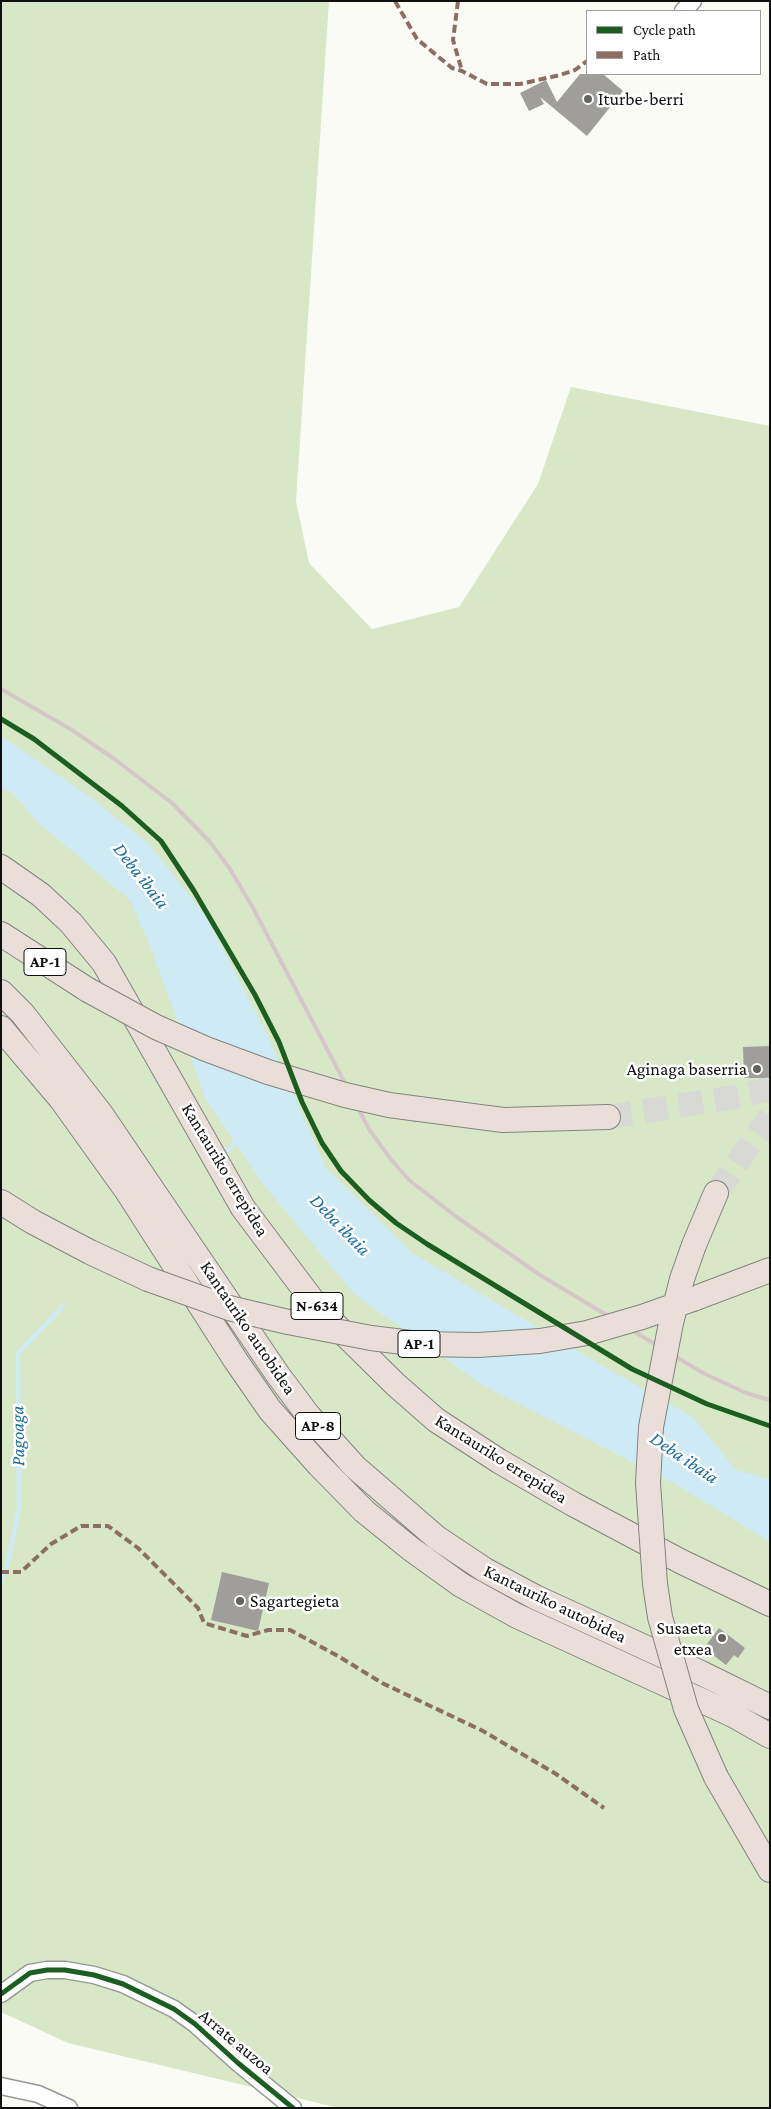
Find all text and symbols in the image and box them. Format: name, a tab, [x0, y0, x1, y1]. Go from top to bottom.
legend	[586, 10, 761, 75]
text: Cycle path	[633, 22, 696, 38]
text: Path	[633, 47, 660, 63]
place label: Iturbe-berri	[598, 88, 684, 110]
marker: Iturbe-berri	[582, 93, 594, 105]
water label: Deba ibaia	[108, 838, 174, 914]
road number: AP-1	[24, 949, 66, 976]
place label: Aginaga baserria	[627, 1058, 747, 1080]
marker: Aginaga baserria	[751, 1063, 763, 1075]
street label: Kantauriko errepidea	[177, 1099, 273, 1241]
water label: Deba ibaia	[305, 1189, 375, 1261]
street label: Kantauriko autobidea	[195, 1257, 301, 1399]
road number: N-634	[291, 1292, 343, 1320]
road number: AP-1	[398, 1330, 440, 1358]
water label: Pagoaga	[6, 1405, 30, 1467]
street label: Kantauriko errepidea	[431, 1410, 571, 1508]
road number: AP-8	[296, 1412, 340, 1440]
water label: Deba ibaia	[646, 1427, 722, 1489]
street label: Kantauriko autobidea	[480, 1560, 630, 1648]
place label: Sagartegieta	[250, 1590, 339, 1612]
marker: Sagartegieta	[234, 1595, 246, 1607]
place label: Susaeta etxea	[657, 1617, 712, 1660]
marker: Susaeta etxea	[716, 1632, 728, 1644]
street label: Arrate auzoa	[194, 2005, 278, 2079]

